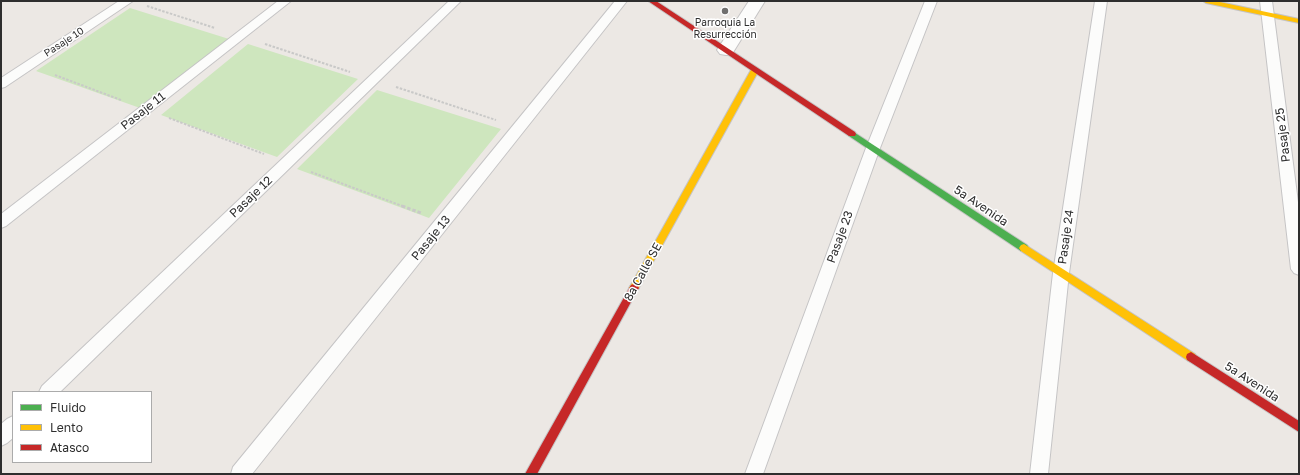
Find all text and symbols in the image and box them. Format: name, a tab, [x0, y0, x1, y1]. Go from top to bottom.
marker: Parroquia La Resurrección	[720, 6, 730, 16]
place label: Parroquia La Resurrección	[693, 17, 757, 40]
street label: Pasaje 10	[42, 25, 86, 59]
street label: Pasaje 11	[118, 89, 168, 133]
street label: Pasaje 25	[1273, 107, 1293, 163]
street label: Pasaje 12	[227, 173, 275, 221]
street label: 5a Avenida	[951, 183, 1011, 229]
street label: Pasaje 23	[824, 209, 856, 265]
street label: Pasaje 24	[1055, 209, 1077, 265]
street label: Pasaje 13	[409, 213, 453, 263]
street label: 8a Calle SE	[621, 240, 665, 304]
street label: 5a Avenida	[1222, 359, 1282, 405]
legend	[12, 391, 152, 463]
text: Fluido	[50, 400, 86, 415]
text: Lento	[50, 420, 83, 435]
text: Atasco	[50, 440, 89, 455]

